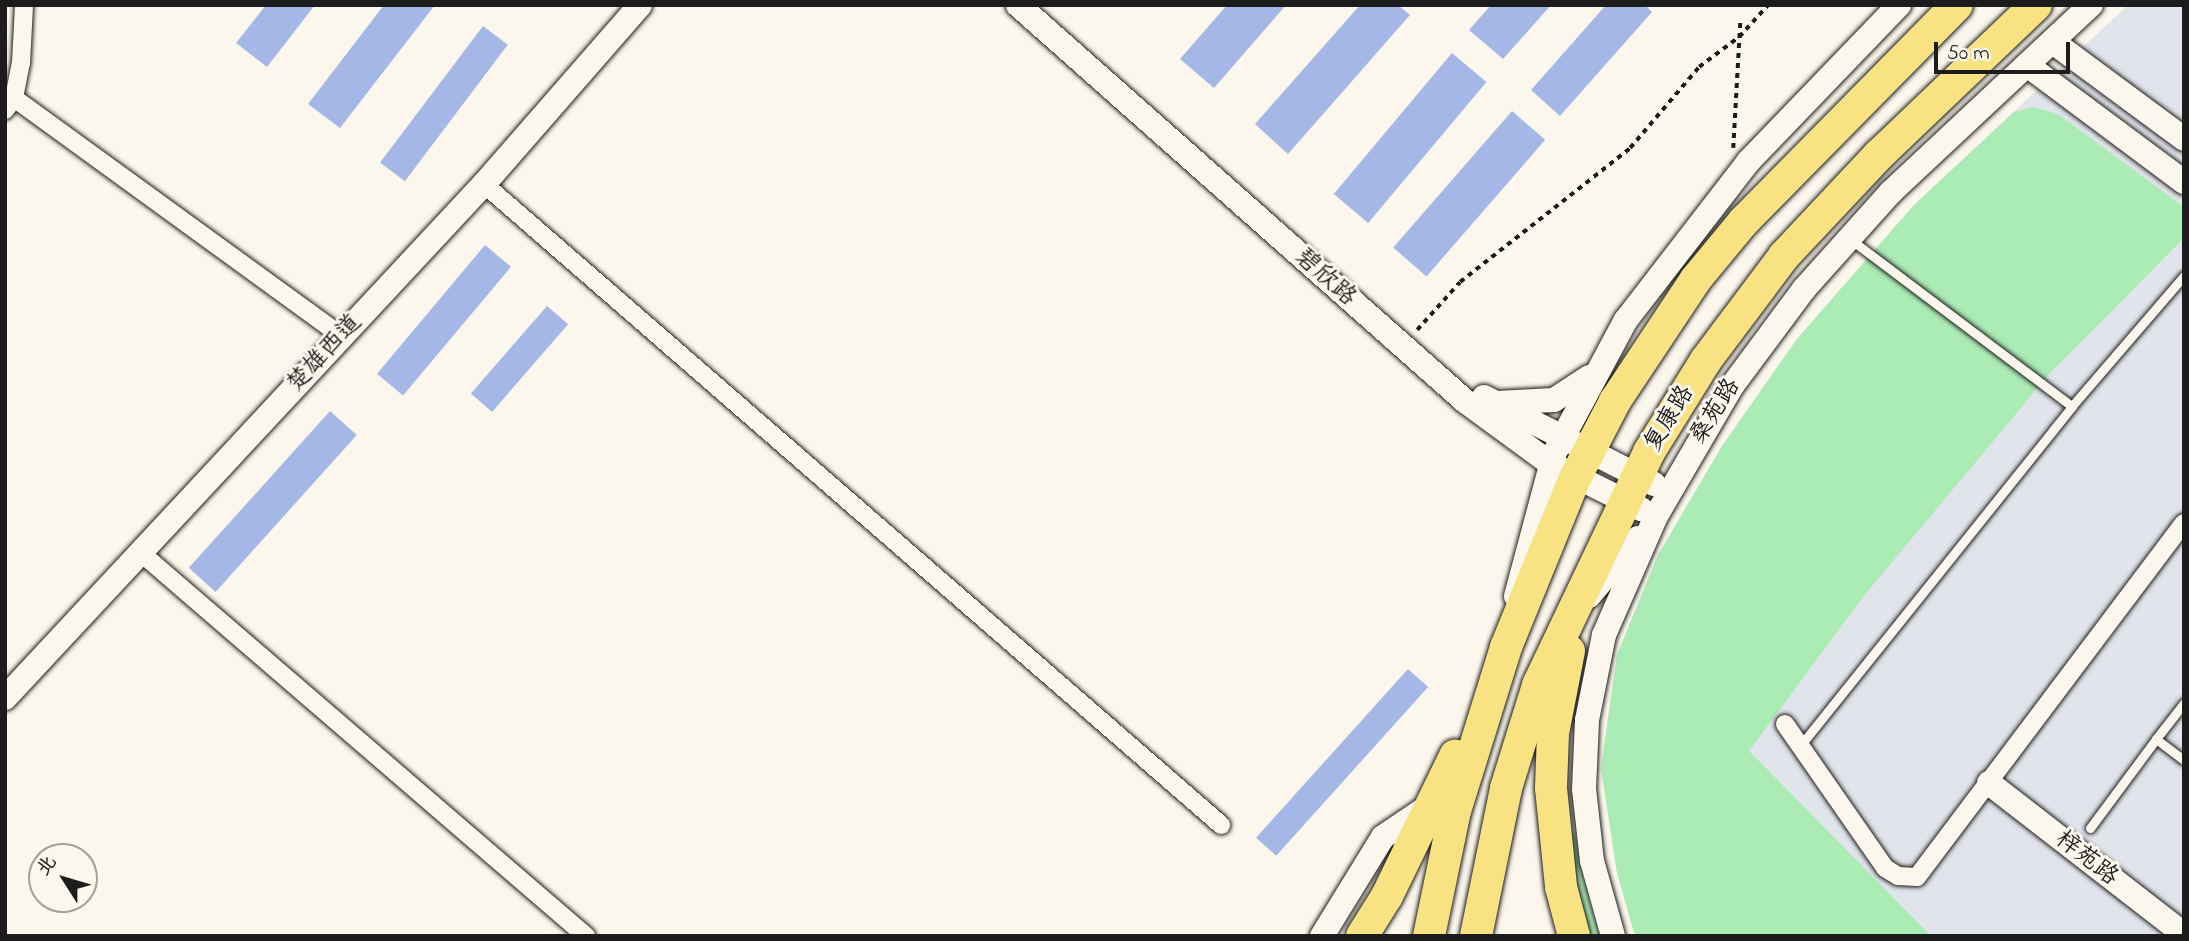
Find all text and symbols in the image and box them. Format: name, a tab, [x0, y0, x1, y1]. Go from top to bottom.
scale bar	[1937, 28, 2074, 72]
text: 50 m	[1947, 39, 1990, 69]
street label: 碧欣路	[1289, 243, 1361, 313]
street label: 楚雄西道	[282, 309, 368, 399]
street label: 桑苑路	[1685, 374, 1747, 450]
street label: 复康路	[1639, 381, 1701, 457]
street label: 梓苑路	[2049, 825, 2123, 893]
north arrow	[28, 843, 98, 913]
text: 北	[31, 851, 64, 882]

